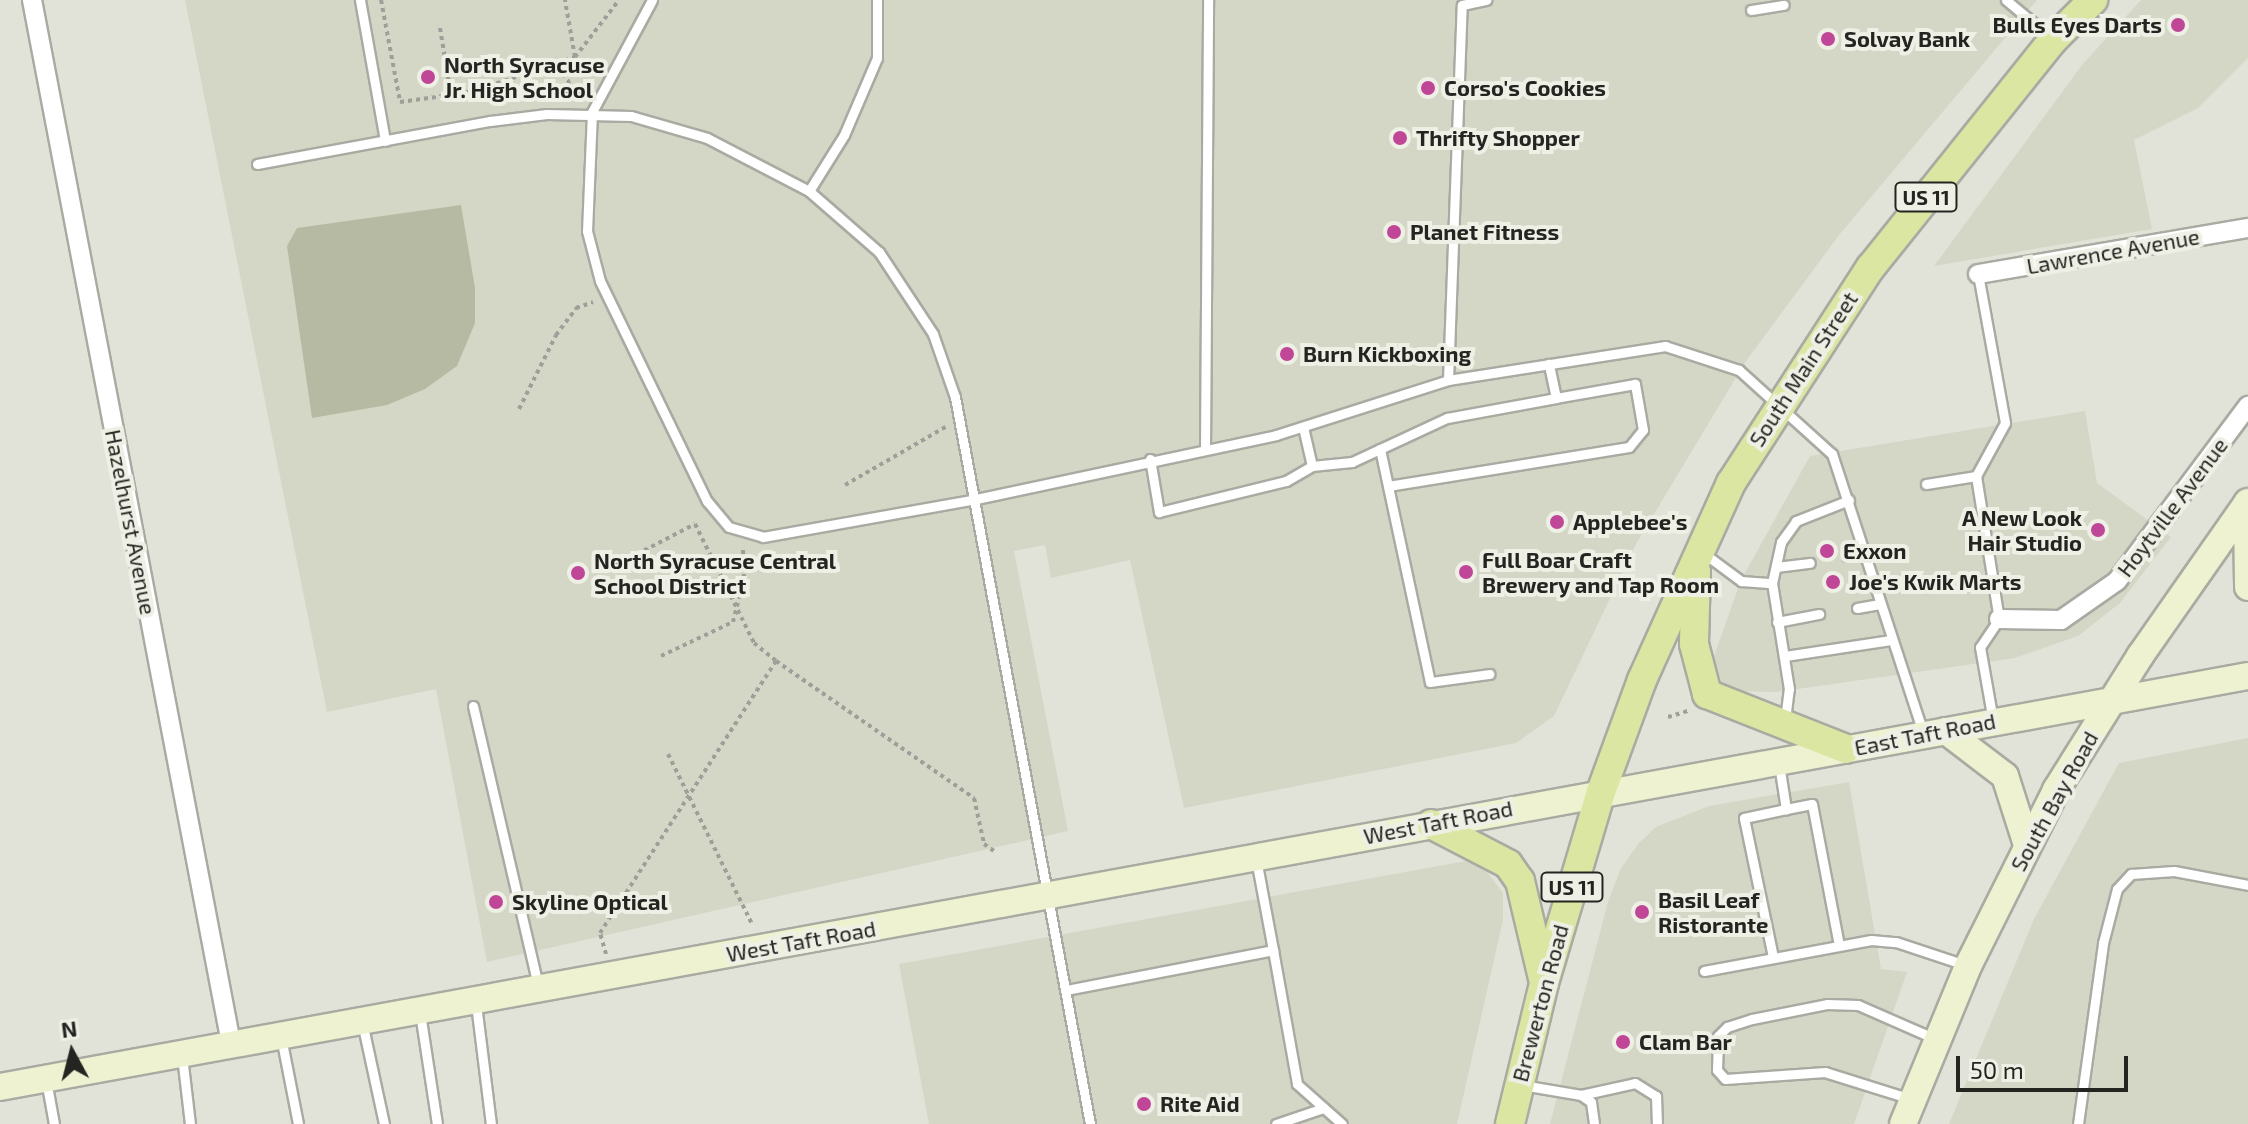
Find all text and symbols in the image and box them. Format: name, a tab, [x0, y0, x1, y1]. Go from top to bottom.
place label: Bulls Eyes Darts	[1993, 12, 2162, 38]
marker: Bulls Eyes Darts	[2169, 16, 2187, 34]
place label: Solvay Bank	[1844, 26, 1971, 52]
marker: Solvay Bank	[1819, 30, 1837, 48]
place label: North Syracuse Jr. High School	[444, 51, 605, 102]
marker: North Syracuse Jr. High School	[419, 68, 437, 86]
place label: Corso's Cookies	[1444, 75, 1606, 101]
marker: Corso's Cookies	[1419, 79, 1437, 97]
place label: Thrifty Shopper	[1416, 125, 1580, 151]
marker: Thrifty Shopper	[1391, 129, 1409, 147]
road number: US 11	[1894, 181, 1958, 213]
place label: Planet Fitness	[1410, 219, 1559, 245]
marker: Planet Fitness	[1385, 223, 1403, 241]
street label: Lawrence Avenue	[2024, 223, 2202, 279]
street label: South Main Street	[1743, 287, 1863, 451]
place label: Burn Kickboxing	[1303, 341, 1471, 367]
marker: Burn Kickboxing	[1278, 345, 1296, 363]
street label: Hazelhurst Avenue	[100, 427, 162, 617]
street label: Hoytville Avenue	[2111, 432, 2233, 582]
place label: A New Look Hair Studio	[1961, 504, 2082, 556]
place label: Applebee's	[1573, 509, 1687, 535]
marker: Applebee's	[1548, 513, 1566, 531]
marker: A New Look Hair Studio	[2089, 521, 2107, 539]
place label: Exxon	[1843, 538, 1907, 564]
marker: Exxon	[1818, 542, 1836, 560]
place label: Full Boar Craft Brewery and Tap Room	[1482, 546, 1720, 598]
place label: North Syracuse Central School District	[594, 547, 836, 598]
marker: Full Boar Craft Brewery and Tap Room	[1457, 563, 1475, 581]
marker: North Syracuse Central School District	[569, 564, 587, 582]
place label: Joe's Kwik Marts	[1849, 569, 2022, 595]
marker: Joe's Kwik Marts	[1824, 573, 1842, 591]
street label: East Taft Road	[1852, 707, 1998, 761]
street label: South Bay Road	[2005, 726, 2103, 876]
street label: West Taft Road	[1361, 795, 1515, 849]
road number: US 11	[1540, 871, 1604, 903]
place label: Basil Leaf Ristorante	[1658, 886, 1769, 938]
place label: Skyline Optical	[512, 889, 668, 915]
marker: Skyline Optical	[487, 893, 505, 911]
marker: Basil Leaf Ristorante	[1633, 903, 1651, 921]
street label: West Taft Road	[724, 915, 878, 967]
street label: Brewerton Road	[1506, 921, 1574, 1085]
north arrow	[32, 1012, 112, 1092]
text: N	[60, 1014, 79, 1042]
place label: Clam Bar	[1639, 1029, 1732, 1055]
marker: Clam Bar	[1614, 1033, 1632, 1051]
scale bar	[1960, 1040, 2132, 1090]
text: 50 m	[1970, 1055, 2024, 1084]
place label: Rite Aid	[1160, 1091, 1240, 1117]
marker: Rite Aid	[1135, 1095, 1153, 1113]

